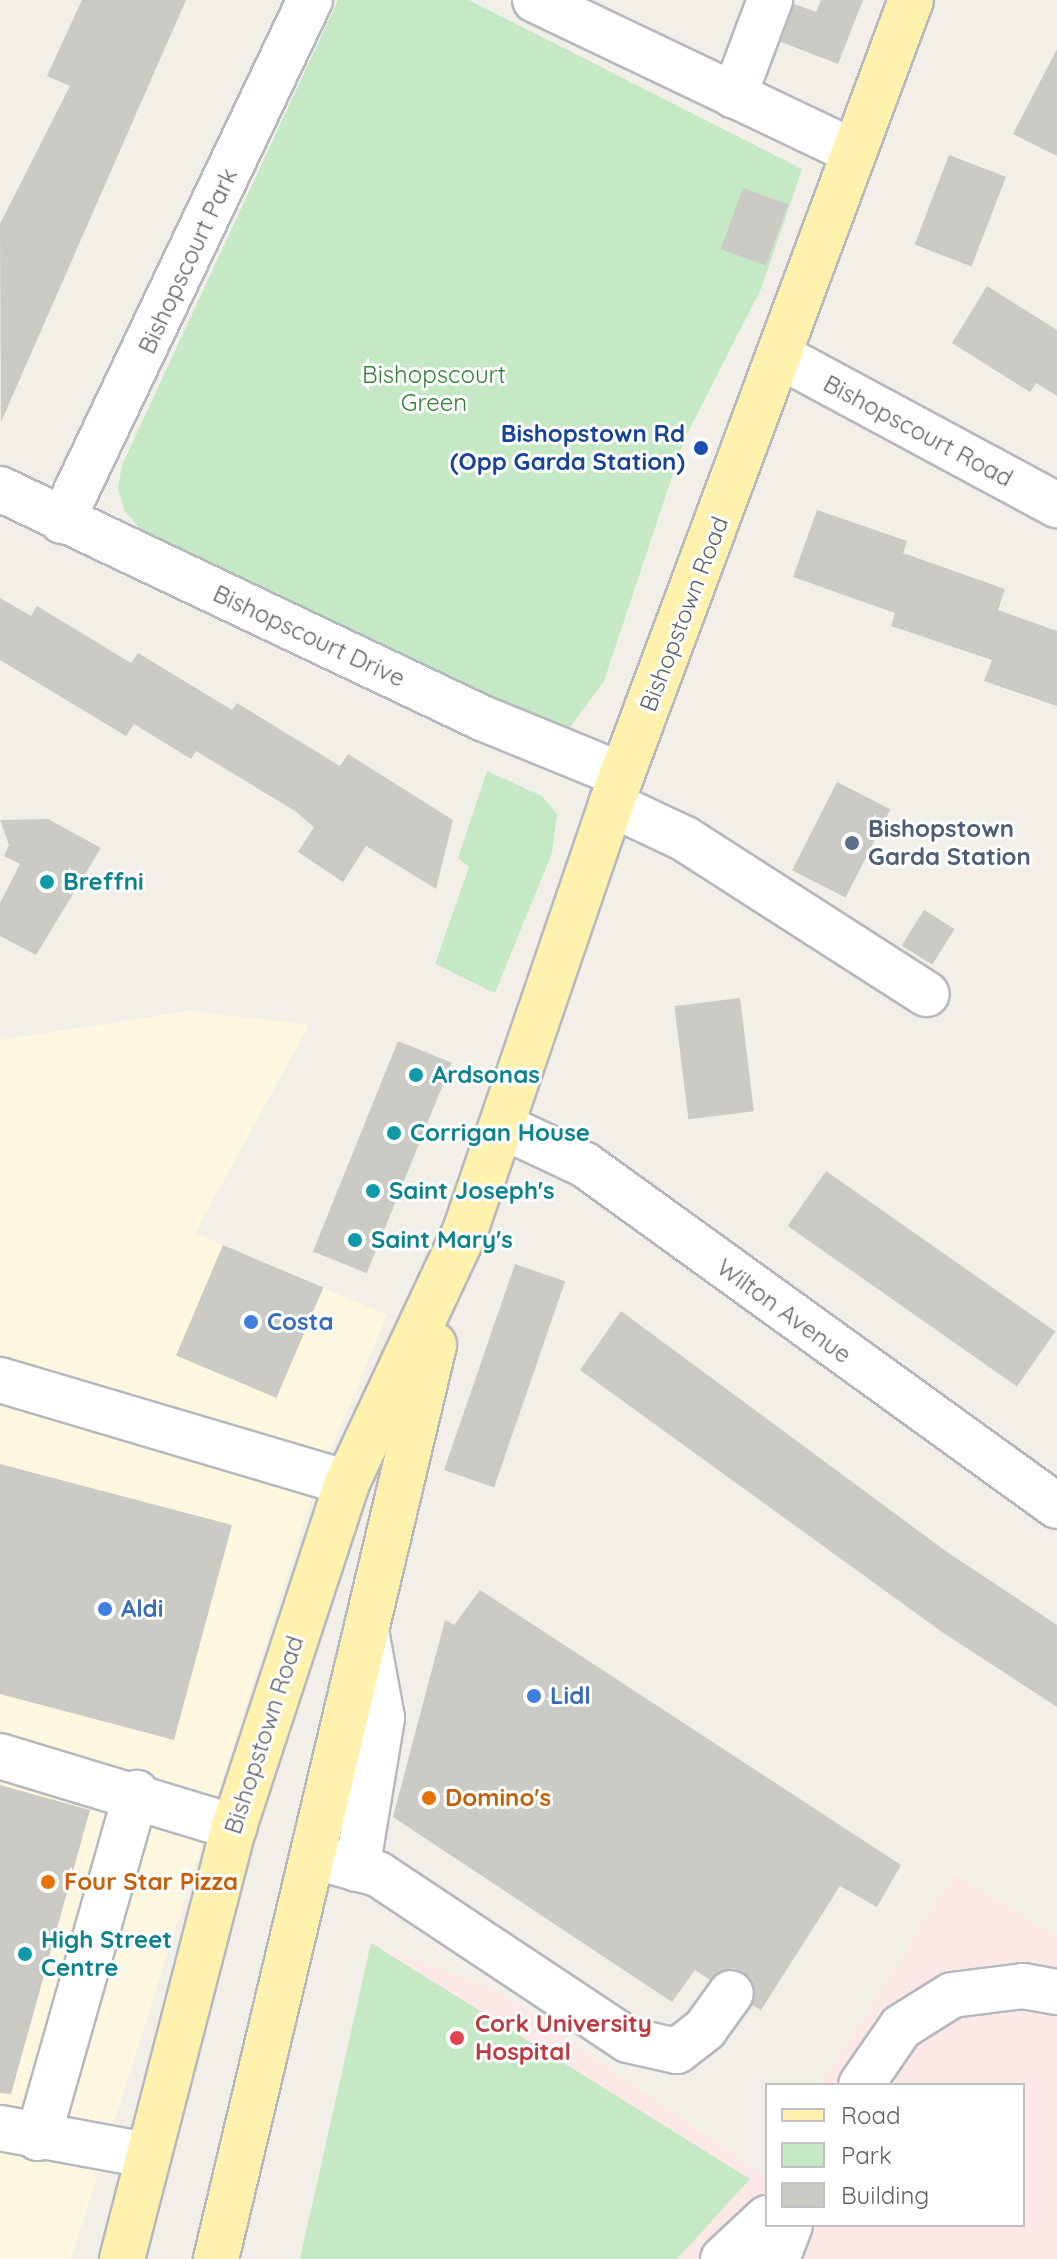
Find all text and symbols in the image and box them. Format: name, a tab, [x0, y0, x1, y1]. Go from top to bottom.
street label: Bishopscourt Park	[132, 164, 244, 358]
park label: Bishopscourt Green	[362, 361, 506, 417]
street label: Bishopscourt Road	[819, 369, 1017, 493]
place label: Bishopstown Rd (Opp Garda Station)	[450, 420, 685, 476]
marker: Bishopstown Rd (Opp Garda Station)	[692, 439, 710, 457]
street label: Bishopstown Road	[634, 512, 734, 716]
street label: Bishopscourt Drive	[209, 579, 409, 693]
place label: Bishopstown Garda Station	[868, 815, 1031, 871]
marker: Bishopstown Garda Station	[843, 834, 861, 852]
place label: Breffni	[63, 868, 144, 896]
marker: Breffni	[38, 873, 56, 891]
place label: Ardsonas	[432, 1061, 540, 1089]
marker: Ardsonas	[407, 1066, 425, 1084]
place label: Corrigan House	[410, 1119, 590, 1147]
marker: Corrigan House	[385, 1124, 403, 1142]
place label: Saint Joseph's	[389, 1177, 555, 1205]
marker: Saint Joseph's	[364, 1182, 382, 1200]
place label: Saint Mary's	[371, 1226, 513, 1254]
marker: Saint Mary's	[346, 1231, 364, 1249]
street label: Wilton Avenue	[711, 1253, 857, 1369]
place label: Costa	[267, 1308, 333, 1336]
marker: Costa	[242, 1313, 260, 1331]
place label: Aldi	[121, 1595, 163, 1623]
marker: Aldi	[96, 1600, 114, 1618]
street label: Bishopstown Road	[218, 1632, 310, 1838]
place label: Lidl	[550, 1682, 591, 1710]
marker: Lidl	[525, 1687, 543, 1705]
place label: Domino's	[445, 1784, 551, 1812]
marker: Domino's	[420, 1789, 438, 1807]
place label: Four Star Pizza	[64, 1868, 238, 1896]
marker: Four Star Pizza	[39, 1873, 57, 1891]
place label: High Street Centre	[41, 1926, 172, 1982]
marker: High Street Centre	[16, 1945, 34, 1963]
place label: Cork University Hospital	[475, 2010, 652, 2066]
marker: Cork University Hospital	[446, 2027, 468, 2049]
legend	[765, 2083, 1025, 2227]
text: Road	[841, 2100, 901, 2130]
text: Park	[841, 2140, 892, 2170]
text: Building	[841, 2180, 929, 2210]

